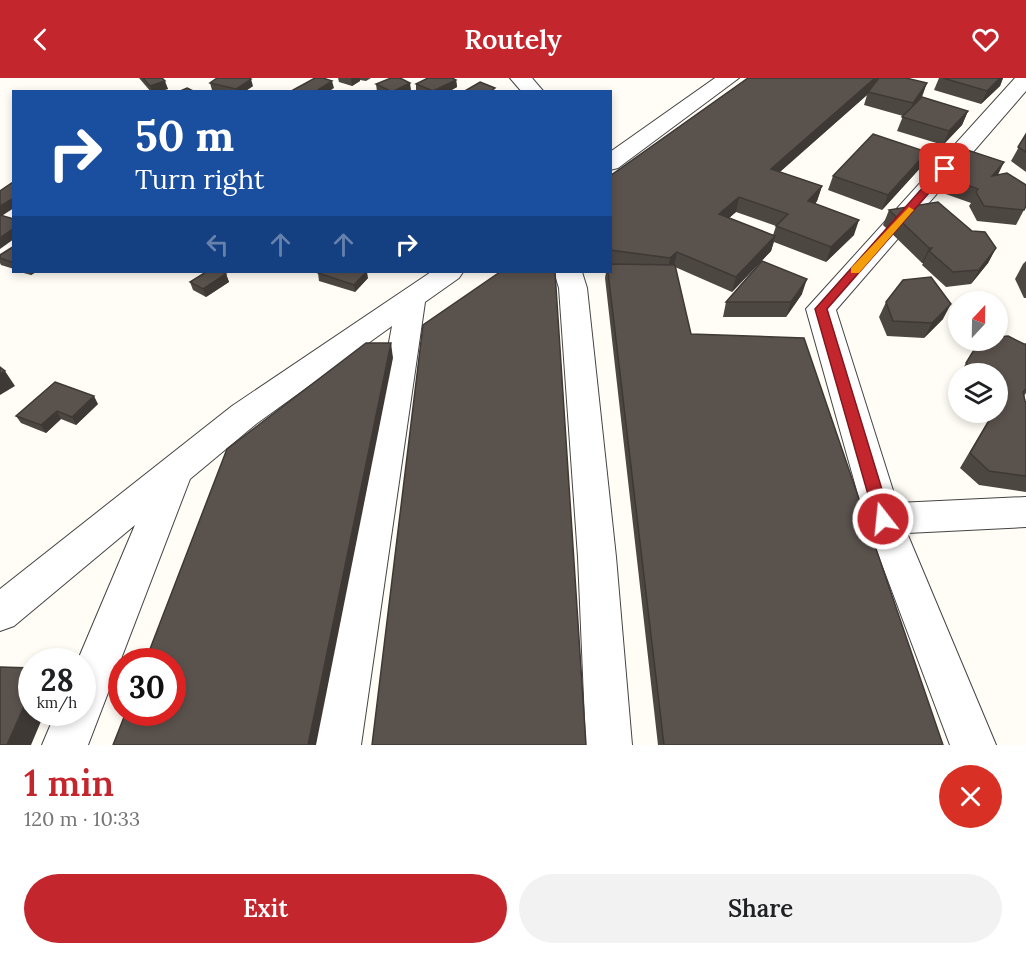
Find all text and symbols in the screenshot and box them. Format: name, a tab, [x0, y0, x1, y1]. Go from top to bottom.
text: Routely	[464, 22, 562, 56]
icon: back	[24, 23, 57, 56]
icon: heart	[969, 23, 1002, 56]
text: 50 m	[135, 109, 234, 163]
icon: right	[36, 114, 114, 192]
pin	[919, 143, 970, 194]
icon: arrive	[928, 152, 961, 185]
text: Turn right	[135, 162, 264, 196]
icon: left	[201, 228, 234, 261]
icon: ahead	[264, 228, 297, 261]
icon: ahead	[327, 228, 360, 261]
icon: right	[390, 228, 423, 261]
north arrow	[948, 291, 1008, 351]
map controls	[948, 291, 1008, 423]
button: layers	[948, 363, 1008, 423]
position arrow	[851, 487, 915, 551]
speed limit sign: 30	[108, 648, 186, 726]
text: 28	[40, 661, 74, 699]
text: km/h	[37, 693, 77, 712]
text: 1 min	[24, 760, 114, 806]
button: close	[939, 765, 1002, 828]
text: 120 m · 10:33	[24, 806, 140, 831]
button: Exit	[24, 874, 507, 943]
button: Share	[519, 874, 1002, 943]

